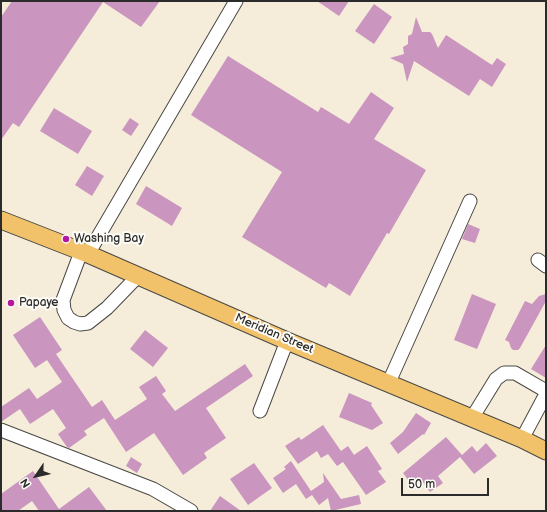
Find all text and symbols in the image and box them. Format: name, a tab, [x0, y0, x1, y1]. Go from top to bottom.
place label: Washing Bay	[74, 232, 144, 246]
marker: Washing Bay	[61, 234, 71, 244]
place label: Papaye	[19, 296, 58, 310]
marker: Papaye	[6, 298, 16, 308]
street label: Meridian Street	[233, 311, 315, 357]
north arrow	[16, 456, 56, 496]
scale bar	[403, 470, 491, 496]
text: N	[18, 476, 33, 490]
text: 50 m	[408, 477, 435, 492]

